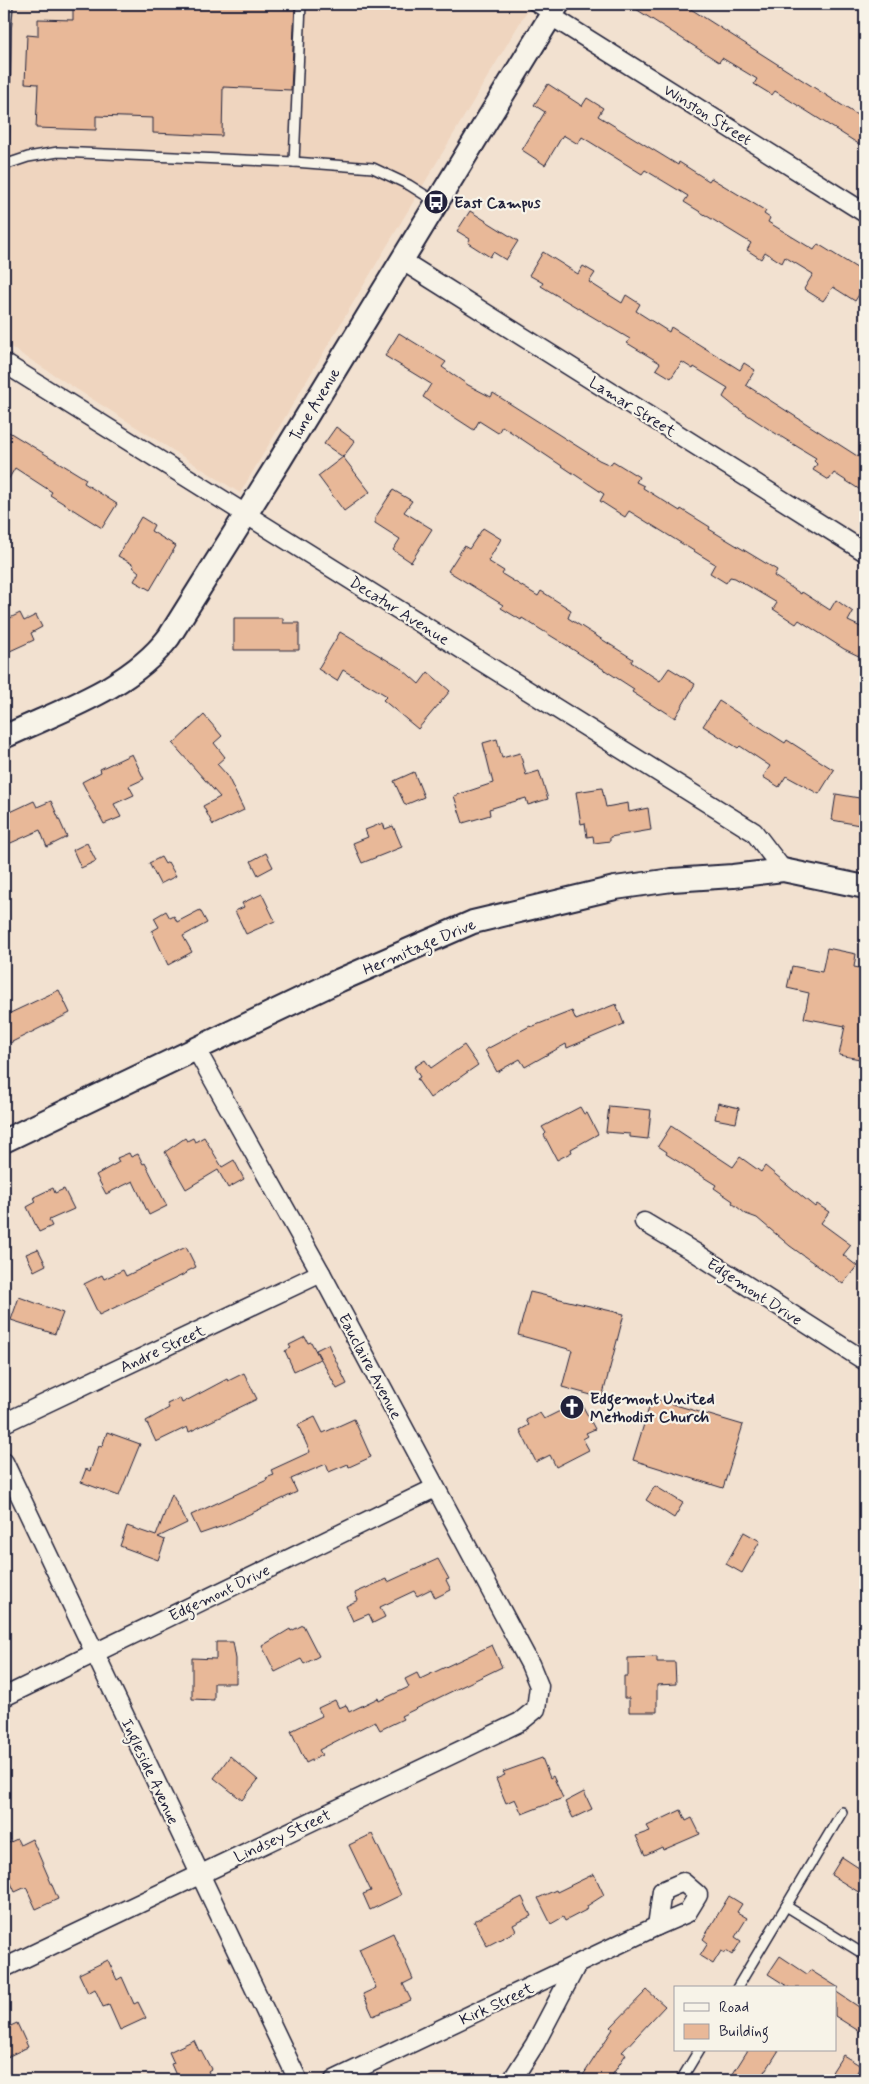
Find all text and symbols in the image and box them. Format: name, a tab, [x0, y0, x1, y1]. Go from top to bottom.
street label: Winston Street	[659, 80, 755, 151]
bus stop icon: East Campus	[423, 189, 449, 215]
place label: East Campus	[454, 193, 542, 214]
street label: Tune Avenue	[285, 364, 346, 446]
street label: Lamar Street	[585, 372, 680, 443]
street label: Decatur Avenue	[345, 572, 453, 651]
street label: Hermitage Drive	[360, 914, 480, 982]
street label: Edgemont Drive	[702, 1254, 806, 1332]
street label: Eauclaire Avenue	[333, 1310, 407, 1423]
street label: Andre Street	[117, 1320, 209, 1378]
place label: Edgemont United Methodist Church	[590, 1389, 715, 1428]
church icon: Edgemont United Methodist Church	[559, 1394, 585, 1420]
street label: Edgemont Drive	[166, 1560, 274, 1628]
street label: Ingleside Avenue	[115, 1715, 183, 1828]
street label: Lindsey Street	[231, 1805, 335, 1868]
street label: Kirk Street	[456, 1978, 538, 2031]
legend	[674, 1986, 836, 2052]
text: Road	[719, 1998, 749, 2018]
text: Building	[719, 2022, 769, 2043]

